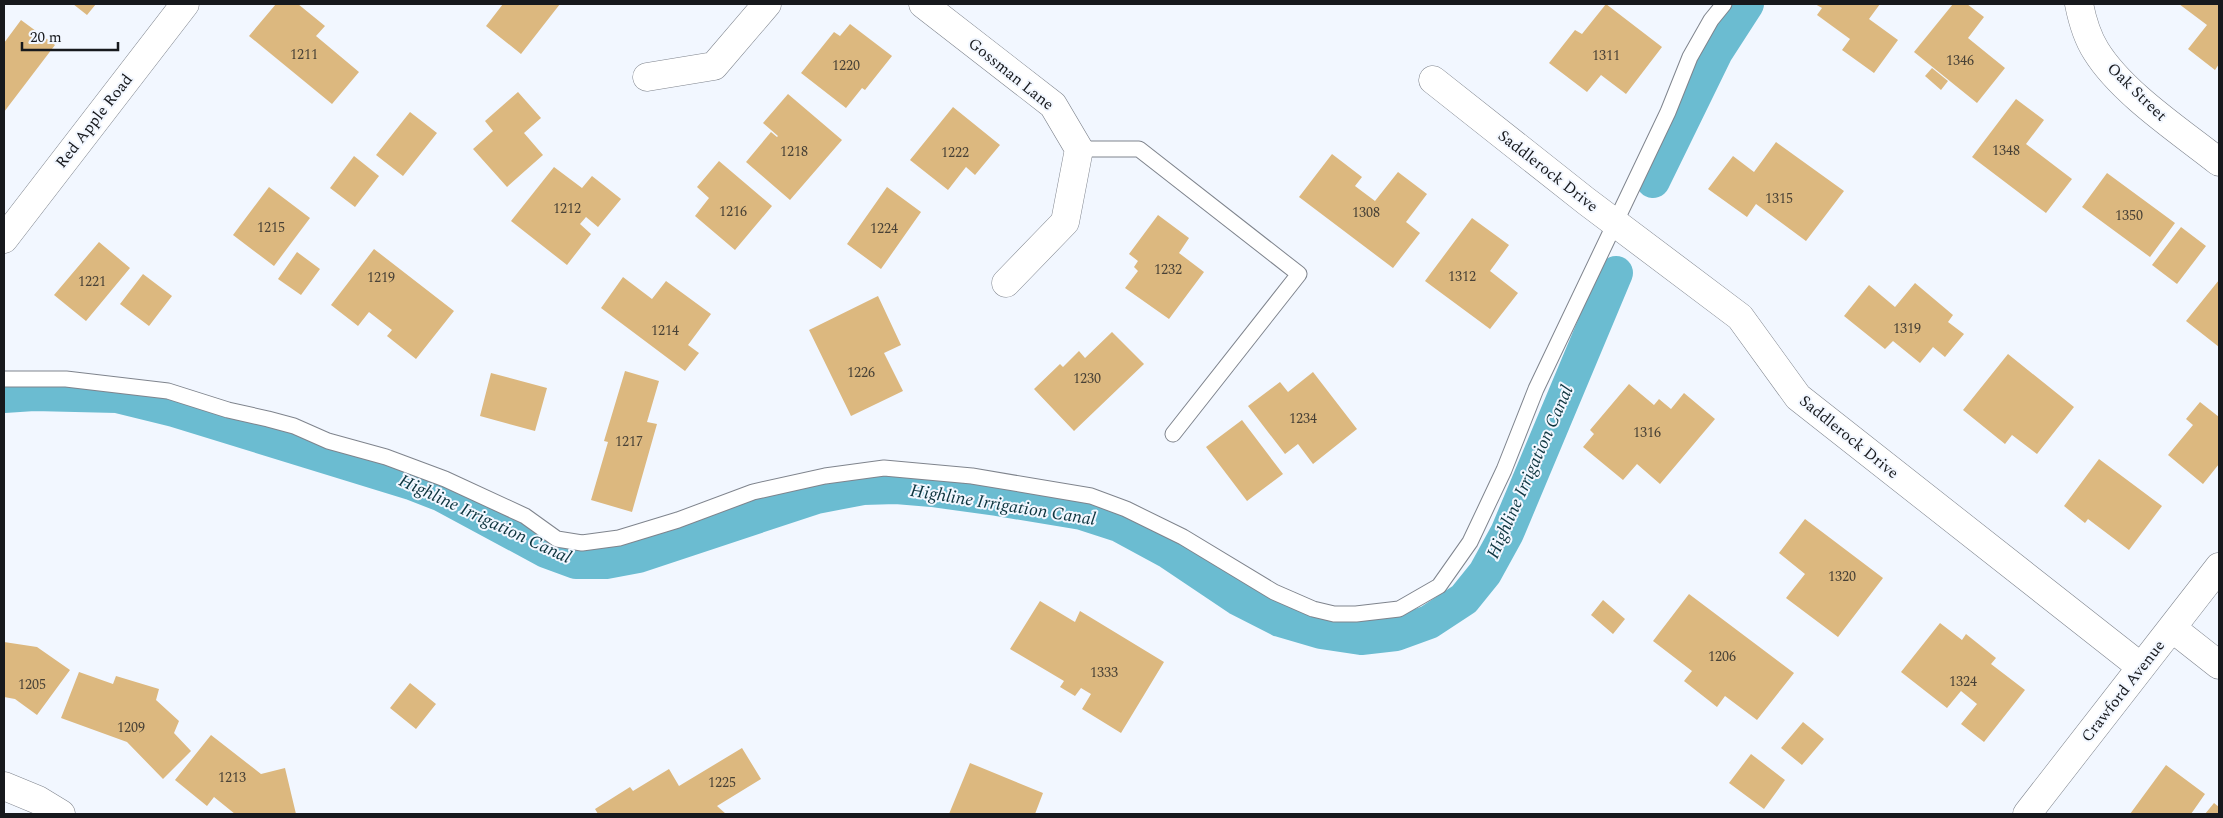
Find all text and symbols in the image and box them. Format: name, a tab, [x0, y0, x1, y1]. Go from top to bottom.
scale bar	[22, 20, 119, 52]
text: 20 m	[30, 26, 62, 49]
street label: Gossman Lane	[963, 32, 1059, 116]
house number: 1211	[290, 44, 318, 65]
house number: 1311	[1592, 45, 1620, 66]
house number: 1346	[1946, 50, 1974, 71]
house number: 1220	[832, 55, 860, 76]
street label: Oak Street	[2101, 57, 2173, 127]
street label: Red Apple Road	[49, 69, 139, 173]
street label: Saddlerock Drive	[1493, 124, 1603, 218]
house number: 1348	[1992, 140, 2020, 161]
house number: 1218	[780, 141, 808, 162]
house number: 1222	[941, 142, 969, 163]
house number: 1315	[1765, 188, 1793, 209]
house number: 1212	[553, 198, 581, 219]
house number: 1216	[719, 201, 747, 222]
house number: 1308	[1352, 202, 1380, 223]
house number: 1350	[2115, 205, 2143, 226]
house number: 1215	[257, 217, 285, 238]
house number: 1224	[870, 218, 898, 239]
house number: 1232	[1154, 259, 1182, 280]
house number: 1312	[1448, 266, 1476, 287]
house number: 1219	[367, 267, 395, 288]
house number: 1221	[78, 271, 106, 292]
house number: 1319	[1893, 318, 1921, 339]
house number: 1214	[651, 320, 679, 341]
house number: 1226	[847, 362, 875, 383]
house number: 1230	[1073, 368, 1101, 389]
water label: Highline Irrigation Canal	[1480, 381, 1581, 563]
street label: Saddlerock Drive	[1794, 389, 1904, 485]
house number: 1234	[1289, 408, 1317, 429]
house number: 1316	[1633, 422, 1661, 443]
house number: 1217	[615, 431, 643, 452]
water label: Highline Irrigation Canal	[394, 467, 576, 571]
water label: Highline Irrigation Canal	[908, 477, 1098, 533]
house number: 1320	[1828, 566, 1856, 587]
street label: Crawford Avenue	[2075, 635, 2171, 747]
house number: 1206	[1708, 646, 1736, 667]
house number: 1333	[1090, 662, 1118, 683]
house number: 1324	[1949, 671, 1977, 692]
house number: 1205	[18, 674, 46, 695]
house number: 1209	[117, 717, 145, 738]
house number: 1213	[218, 767, 246, 788]
house number: 1225	[708, 772, 736, 793]

